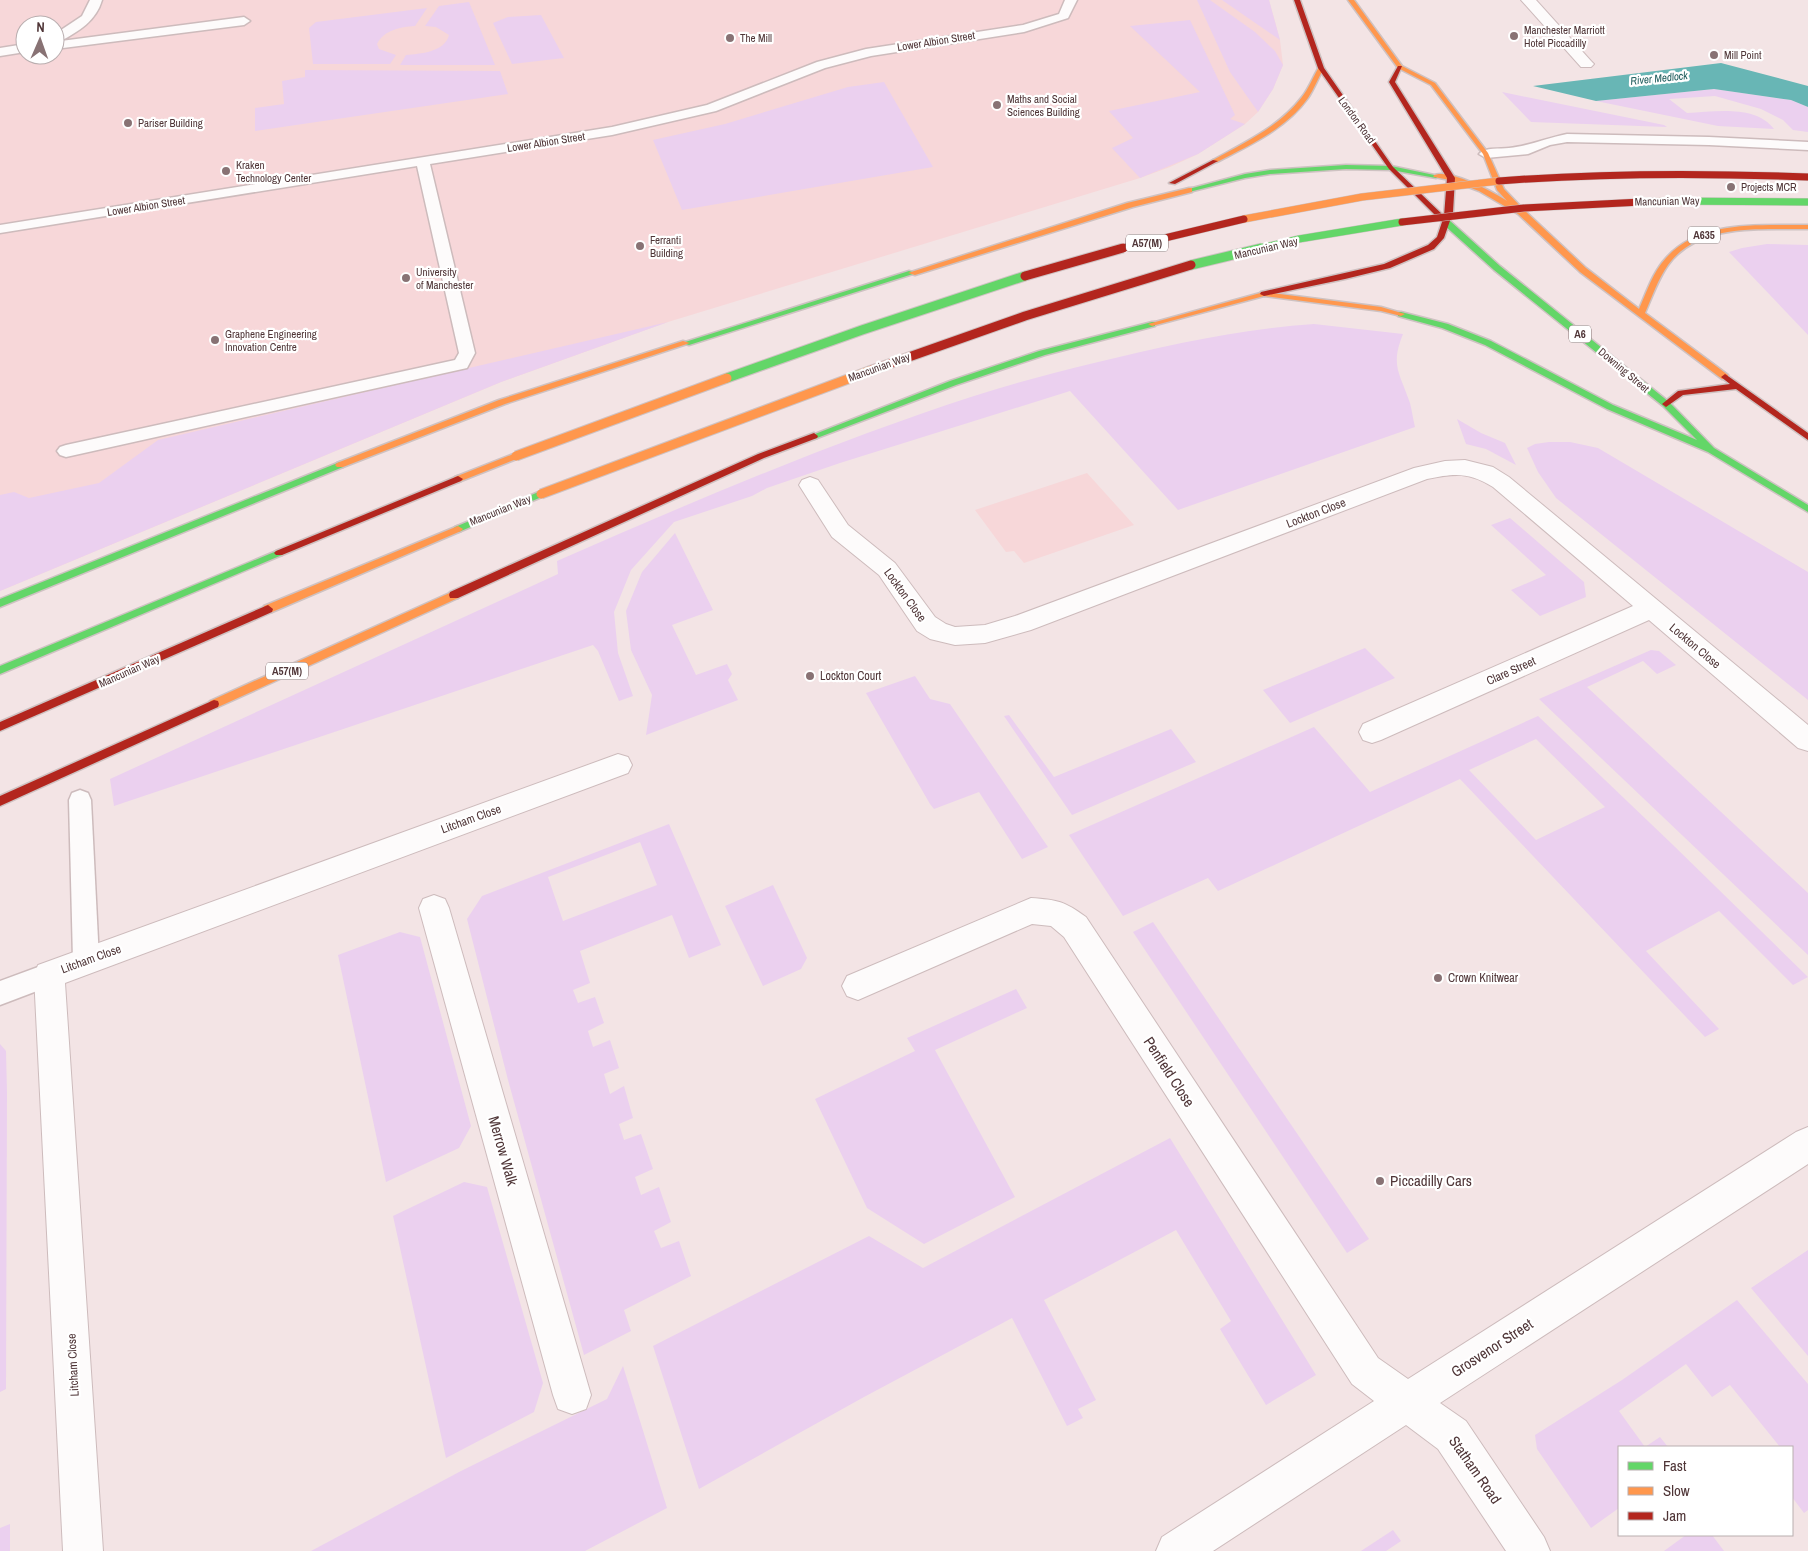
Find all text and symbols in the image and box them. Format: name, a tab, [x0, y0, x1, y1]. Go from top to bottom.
north arrow	[15, 15, 65, 65]
text: N	[36, 18, 45, 36]
place label: Manchester Marriott Hotel Piccadilly	[1524, 23, 1605, 50]
street label: Lower Albion Street	[896, 28, 976, 54]
marker: Manchester Marriott Hotel Piccadilly	[1508, 30, 1520, 42]
place label: The Mill	[740, 31, 772, 45]
marker: The Mill	[724, 32, 736, 44]
place label: Mill Point	[1724, 48, 1762, 62]
marker: Mill Point	[1708, 49, 1720, 61]
water label: River Medlock	[1630, 68, 1689, 88]
place label: Maths and Social Sciences Building	[1007, 92, 1080, 119]
street label: London Road	[1335, 94, 1379, 146]
marker: Maths and Social Sciences Building	[991, 99, 1003, 111]
place label: Pariser Building	[138, 116, 203, 130]
marker: Pariser Building	[122, 117, 134, 129]
street label: Lower Albion Street	[506, 129, 586, 155]
place label: Kraken Technology Center	[236, 158, 311, 185]
marker: Kraken Technology Center	[220, 165, 232, 177]
place label: Projects MCR	[1741, 180, 1797, 194]
marker: Projects MCR	[1725, 181, 1737, 193]
street label: Lower Albion Street	[106, 193, 186, 219]
street label: Mancunian Way	[1634, 193, 1700, 209]
road number: A635	[1688, 226, 1720, 244]
place label: Ferranti Building	[650, 233, 683, 260]
road number: A57(M)	[1126, 234, 1168, 252]
street label: Mancunian Way	[1233, 234, 1300, 262]
marker: Ferranti Building	[634, 240, 646, 252]
place label: University of Manchester	[416, 265, 473, 292]
marker: University of Manchester	[400, 272, 412, 284]
road number: A6	[1569, 326, 1591, 342]
place label: Graphene Engineering Innovation Centre	[225, 327, 317, 354]
marker: Graphene Engineering Innovation Centre	[209, 334, 221, 346]
street label: Downing Street	[1596, 345, 1653, 396]
street label: Mancunian Way	[846, 349, 912, 385]
street label: Mancunian Way	[467, 491, 533, 529]
street label: Lockton Close	[1284, 494, 1348, 532]
street label: Lockton Close	[880, 565, 930, 625]
street label: Lockton Close	[1666, 620, 1724, 672]
street label: Mancunian Way	[97, 651, 162, 691]
street label: Clare Street	[1484, 653, 1538, 689]
road number: A57(M)	[266, 662, 308, 679]
place label: Lockton Court	[820, 668, 882, 684]
marker: Lockton Court	[804, 670, 816, 682]
street label: Litcham Close	[439, 801, 503, 837]
street label: Litcham Close	[59, 941, 123, 977]
place label: Crown Knitwear	[1448, 970, 1519, 986]
marker: Crown Knitwear	[1432, 972, 1444, 984]
street label: Penfield Close	[1139, 1032, 1200, 1111]
street label: Merrow Walk	[484, 1114, 524, 1189]
place label: Piccadilly Cars	[1390, 1170, 1472, 1191]
marker: Piccadilly Cars	[1374, 1175, 1386, 1187]
street label: Grosvenor Street	[1447, 1313, 1537, 1382]
street label: Litcham Close	[63, 1333, 83, 1397]
street label: Statham Road	[1444, 1431, 1507, 1508]
legend	[1618, 1446, 1793, 1536]
text: Fast	[1663, 1455, 1687, 1476]
text: Slow	[1663, 1480, 1690, 1501]
text: Jam	[1663, 1505, 1686, 1526]

